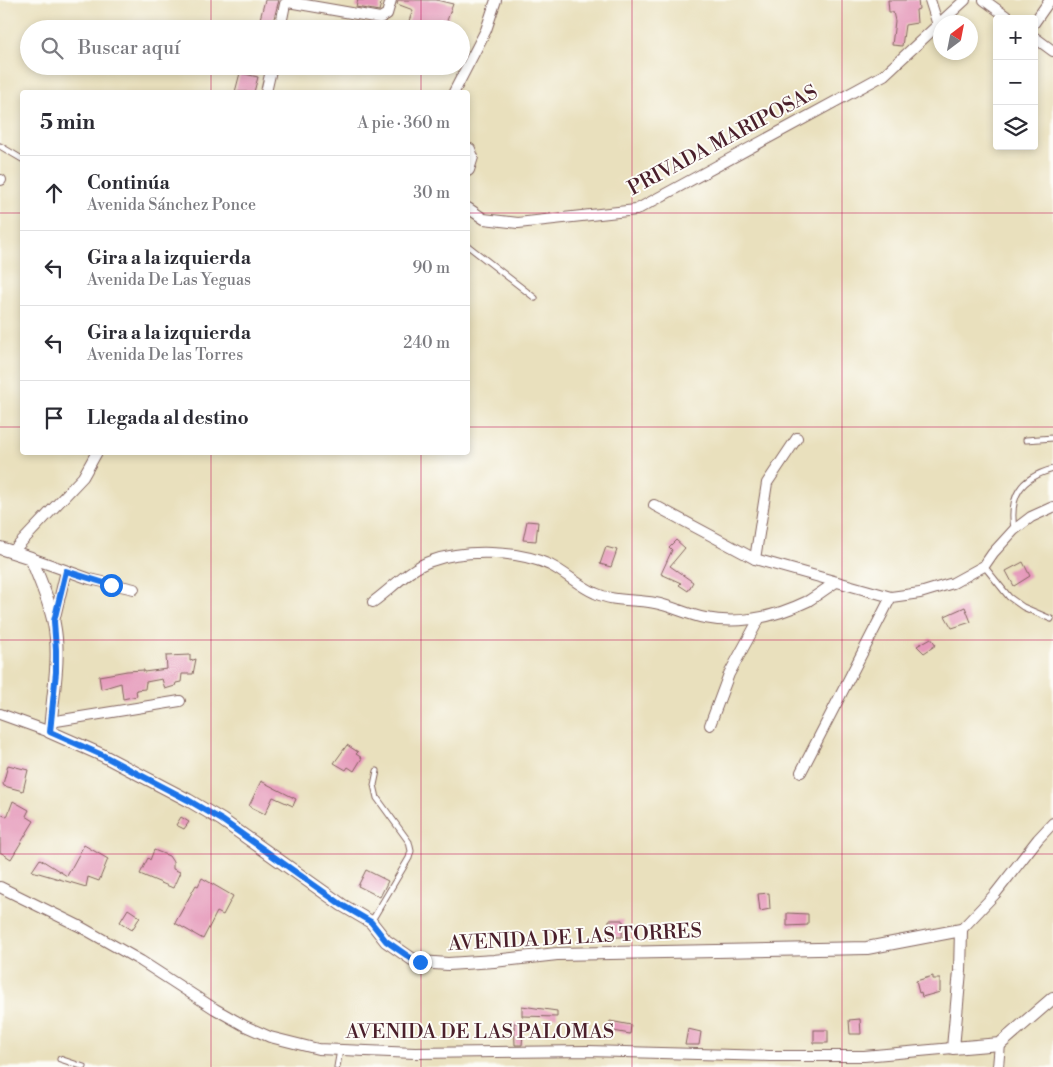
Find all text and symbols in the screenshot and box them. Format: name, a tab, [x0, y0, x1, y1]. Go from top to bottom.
north arrow	[933, 15, 978, 60]
map controls	[993, 15, 1038, 150]
button: +	[993, 15, 1038, 60]
search box	[20, 20, 470, 75]
icon: search	[38, 34, 66, 62]
text: Buscar aquí	[78, 36, 180, 60]
button: −	[993, 60, 1038, 105]
street label: PRIVADA MARIPOSAS	[624, 80, 822, 202]
button: layers	[993, 105, 1038, 150]
text: 5 min	[40, 110, 95, 136]
text: A pie · 360 m	[357, 113, 450, 133]
text: Continúa	[87, 171, 170, 195]
icon: ahead	[40, 179, 68, 207]
text: 30 m	[413, 183, 450, 203]
text: Avenida Sánchez Ponce	[87, 195, 256, 215]
text: Gira a la izquierda	[87, 246, 251, 270]
icon: left	[40, 254, 68, 282]
text: 90 m	[412, 258, 450, 278]
text: Avenida De Las Yeguas	[87, 270, 251, 290]
text: Gira a la izquierda	[87, 321, 251, 345]
icon: left	[40, 329, 68, 357]
text: 240 m	[403, 333, 450, 353]
text: Avenida De las Torres	[87, 345, 243, 365]
icon: arrive	[40, 404, 68, 432]
text: Llegada al destino	[87, 406, 249, 430]
route start	[100, 574, 123, 597]
street label: AVENIDA DE LAS TORRES	[447, 919, 702, 957]
route end	[409, 951, 432, 974]
street label: AVENIDA DE LAS PALOMAS	[345, 1020, 614, 1045]

